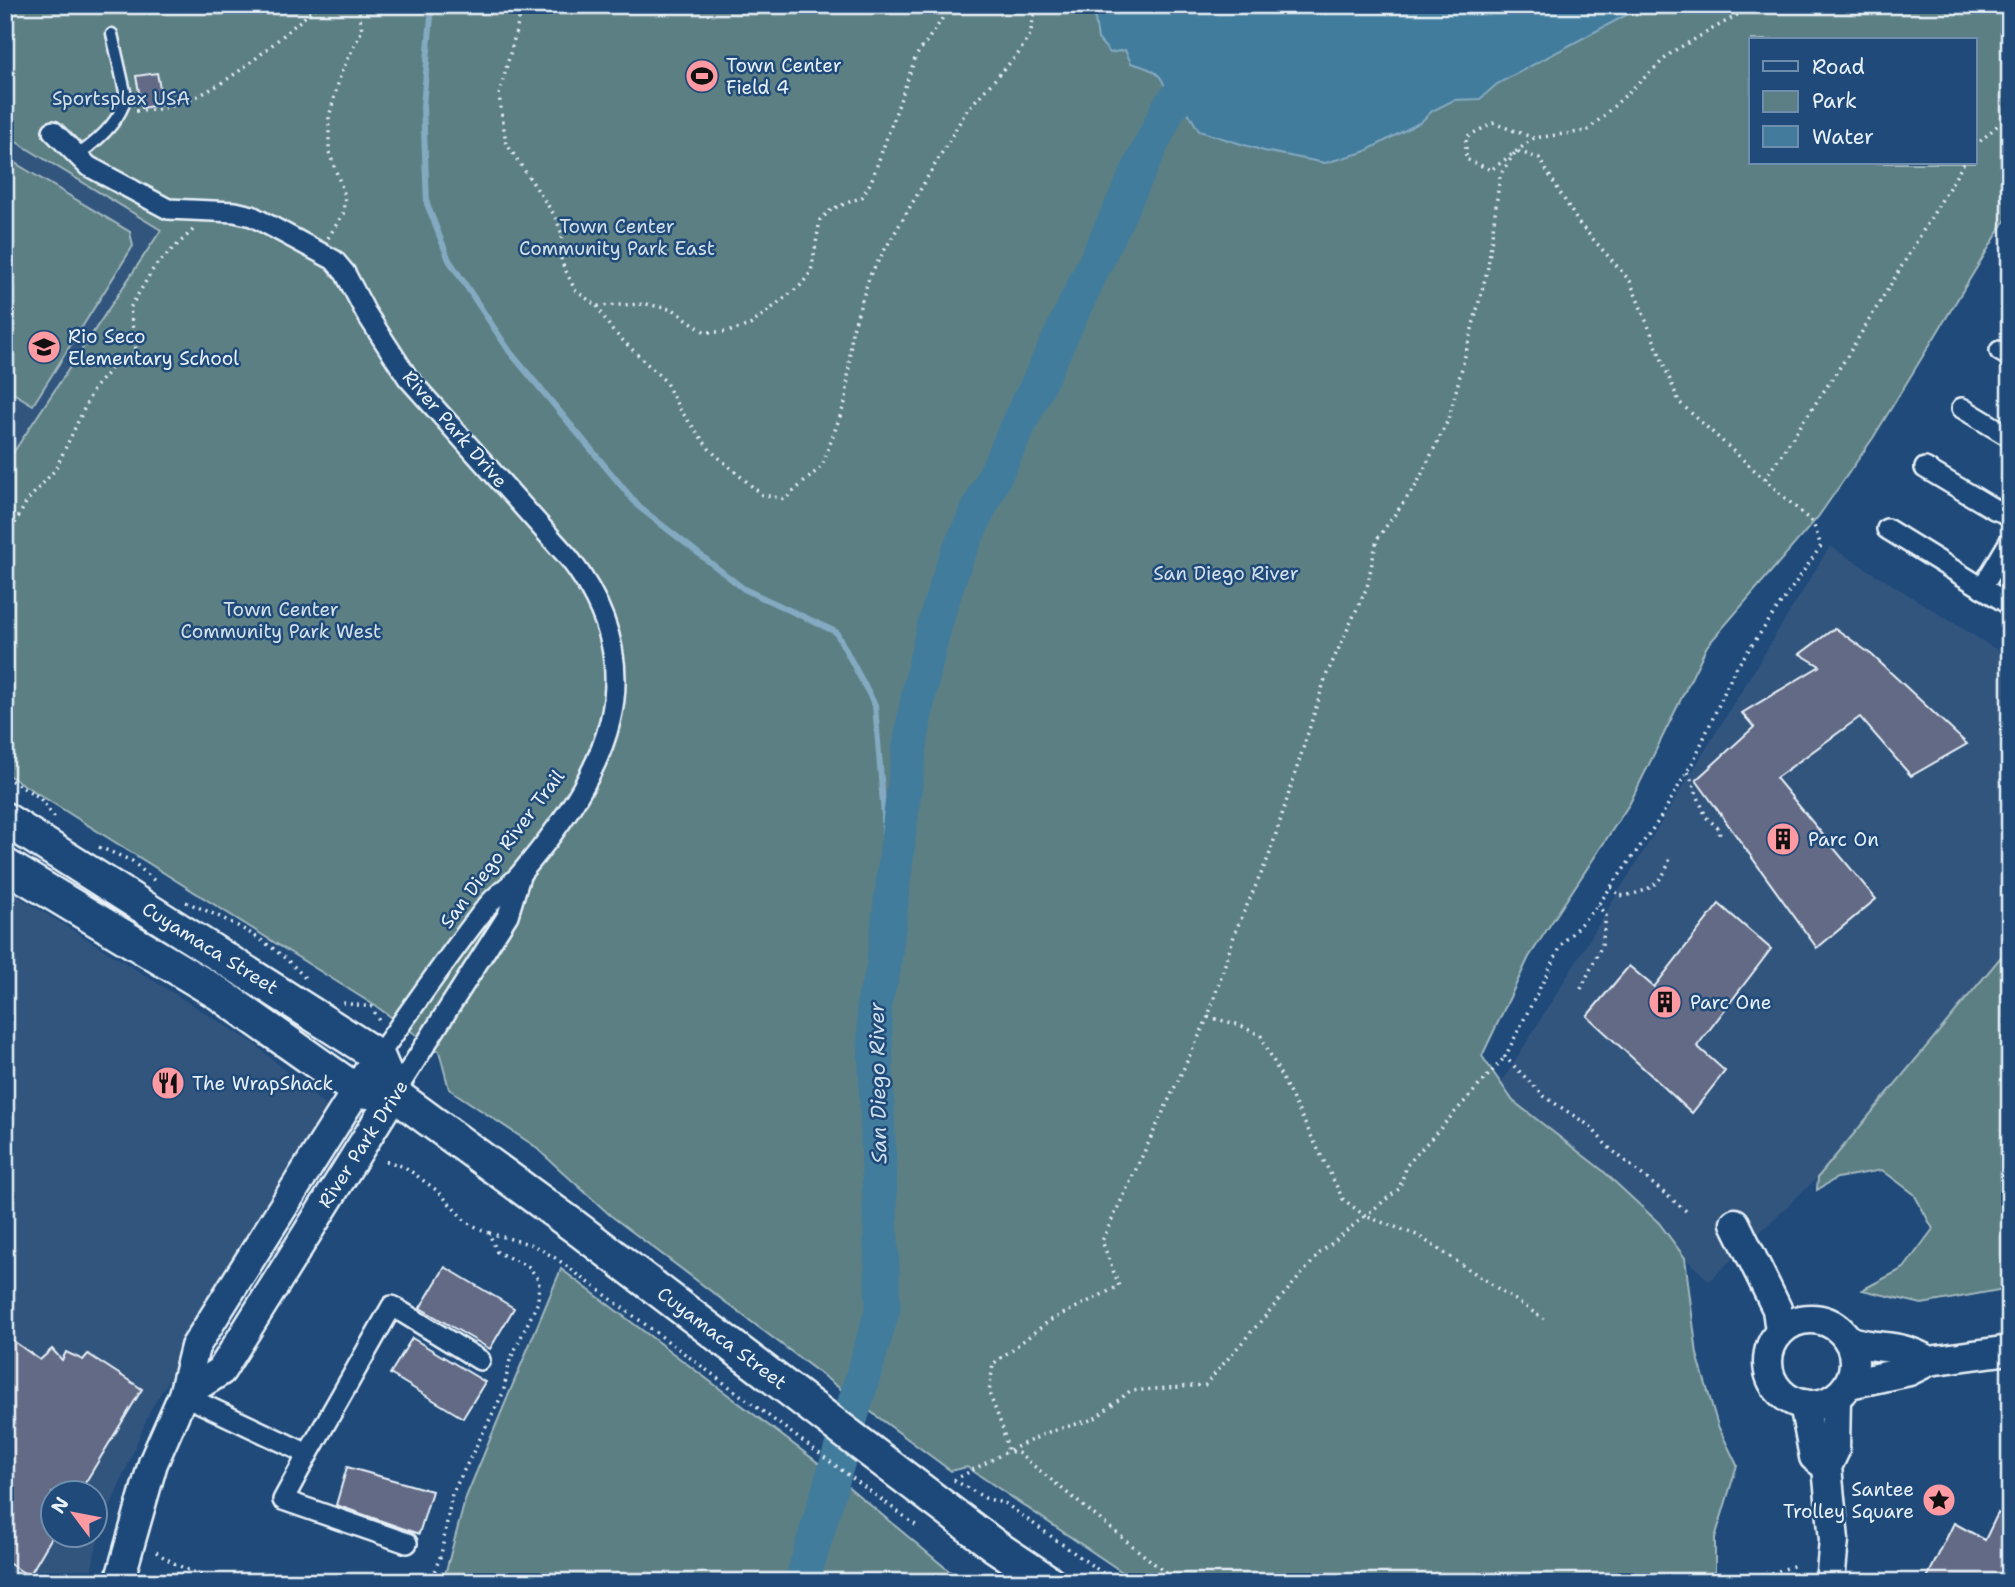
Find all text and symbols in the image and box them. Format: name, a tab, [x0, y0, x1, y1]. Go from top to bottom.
legend	[1749, 38, 1976, 164]
place label: Town Center Field 4	[726, 53, 842, 100]
text: Road	[1812, 53, 1865, 81]
sports icon: Town Center Field 4	[683, 57, 721, 95]
park label: Sportsplex USA	[52, 86, 190, 111]
text: Park	[1812, 87, 1857, 115]
text: Water	[1812, 123, 1874, 151]
park label: Town Center Community Park East	[519, 214, 715, 261]
place label: Rio Seco Elementary School	[68, 324, 239, 371]
school or university icon: Rio Seco Elementary School	[25, 328, 63, 366]
street label: River Park Drive	[397, 365, 513, 493]
park label: San Diego River	[1153, 561, 1299, 586]
park label: Town Center Community Park West	[181, 597, 381, 644]
street label: San Diego River Trail	[434, 764, 570, 933]
building icon: Parc On	[1764, 820, 1802, 858]
place label: Parc On	[1808, 827, 1879, 852]
street label: Cuyamaca Street	[137, 896, 283, 1000]
building icon: Parc One	[1646, 983, 1684, 1021]
place label: Parc One	[1690, 990, 1772, 1015]
water label: San Diego River	[863, 1001, 893, 1164]
restaurant icon: The WrapShack	[149, 1064, 187, 1102]
place label: The WrapShack	[192, 1071, 334, 1096]
street label: River Park Drive	[312, 1075, 414, 1213]
street label: Cuyamaca Street	[652, 1281, 792, 1395]
place label: Santee Trolley Square	[1783, 1477, 1914, 1524]
north arrow	[38, 1478, 108, 1548]
place icon: Santee Trolley Square	[1920, 1481, 1958, 1519]
text: N	[45, 1492, 75, 1518]

